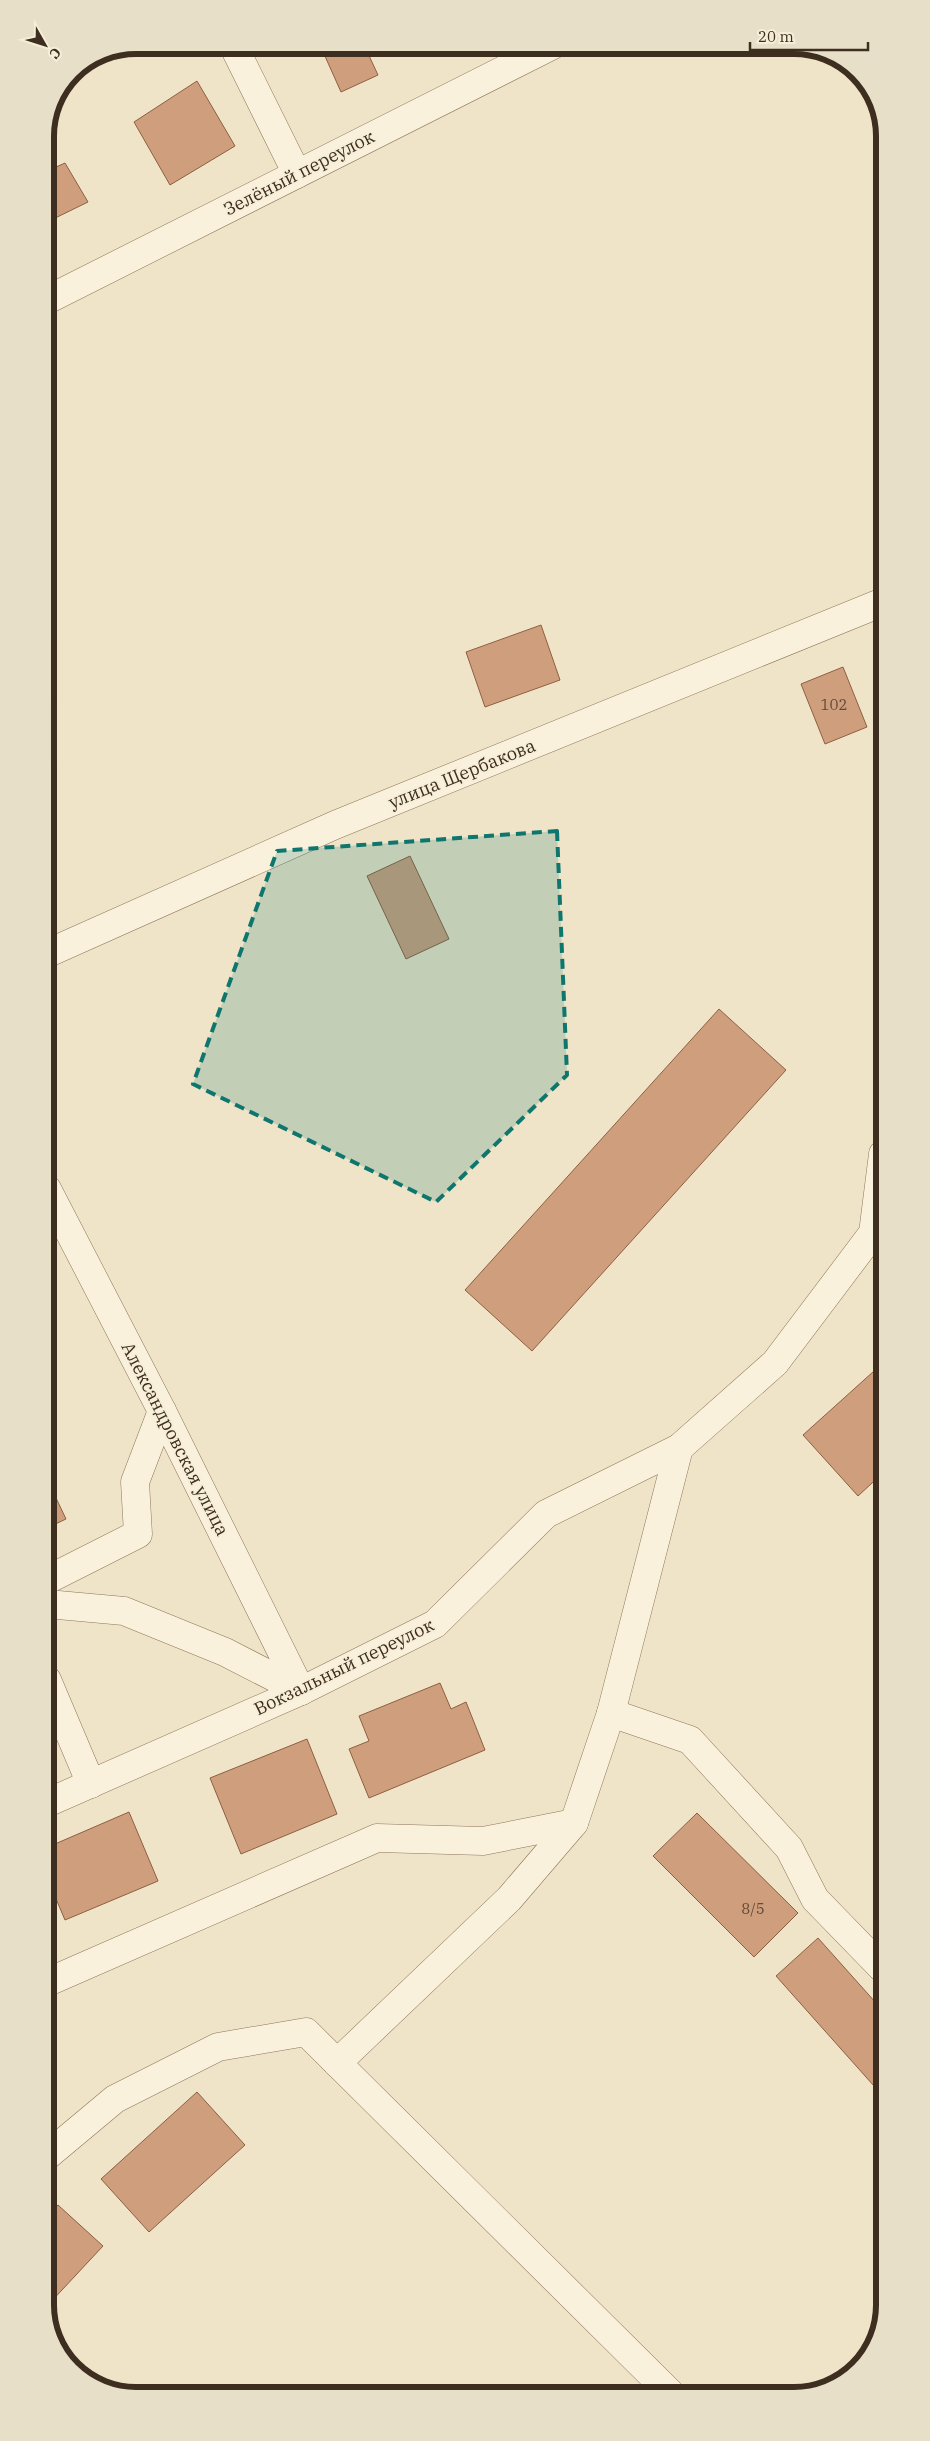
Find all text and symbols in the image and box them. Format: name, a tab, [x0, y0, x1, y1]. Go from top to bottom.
north arrow	[20, 20, 70, 70]
scale bar	[750, 20, 868, 52]
text: 20 m	[758, 27, 794, 46]
text: С	[45, 44, 65, 62]
street label: Зелёный переулок	[220, 124, 378, 221]
house number: 102	[820, 695, 848, 714]
street label: улица Щербакова	[385, 733, 539, 814]
street label: Александровская улица	[117, 1338, 234, 1540]
street label: Вокзальный переулок	[250, 1613, 438, 1720]
house number: 8/5	[741, 1899, 765, 1918]

